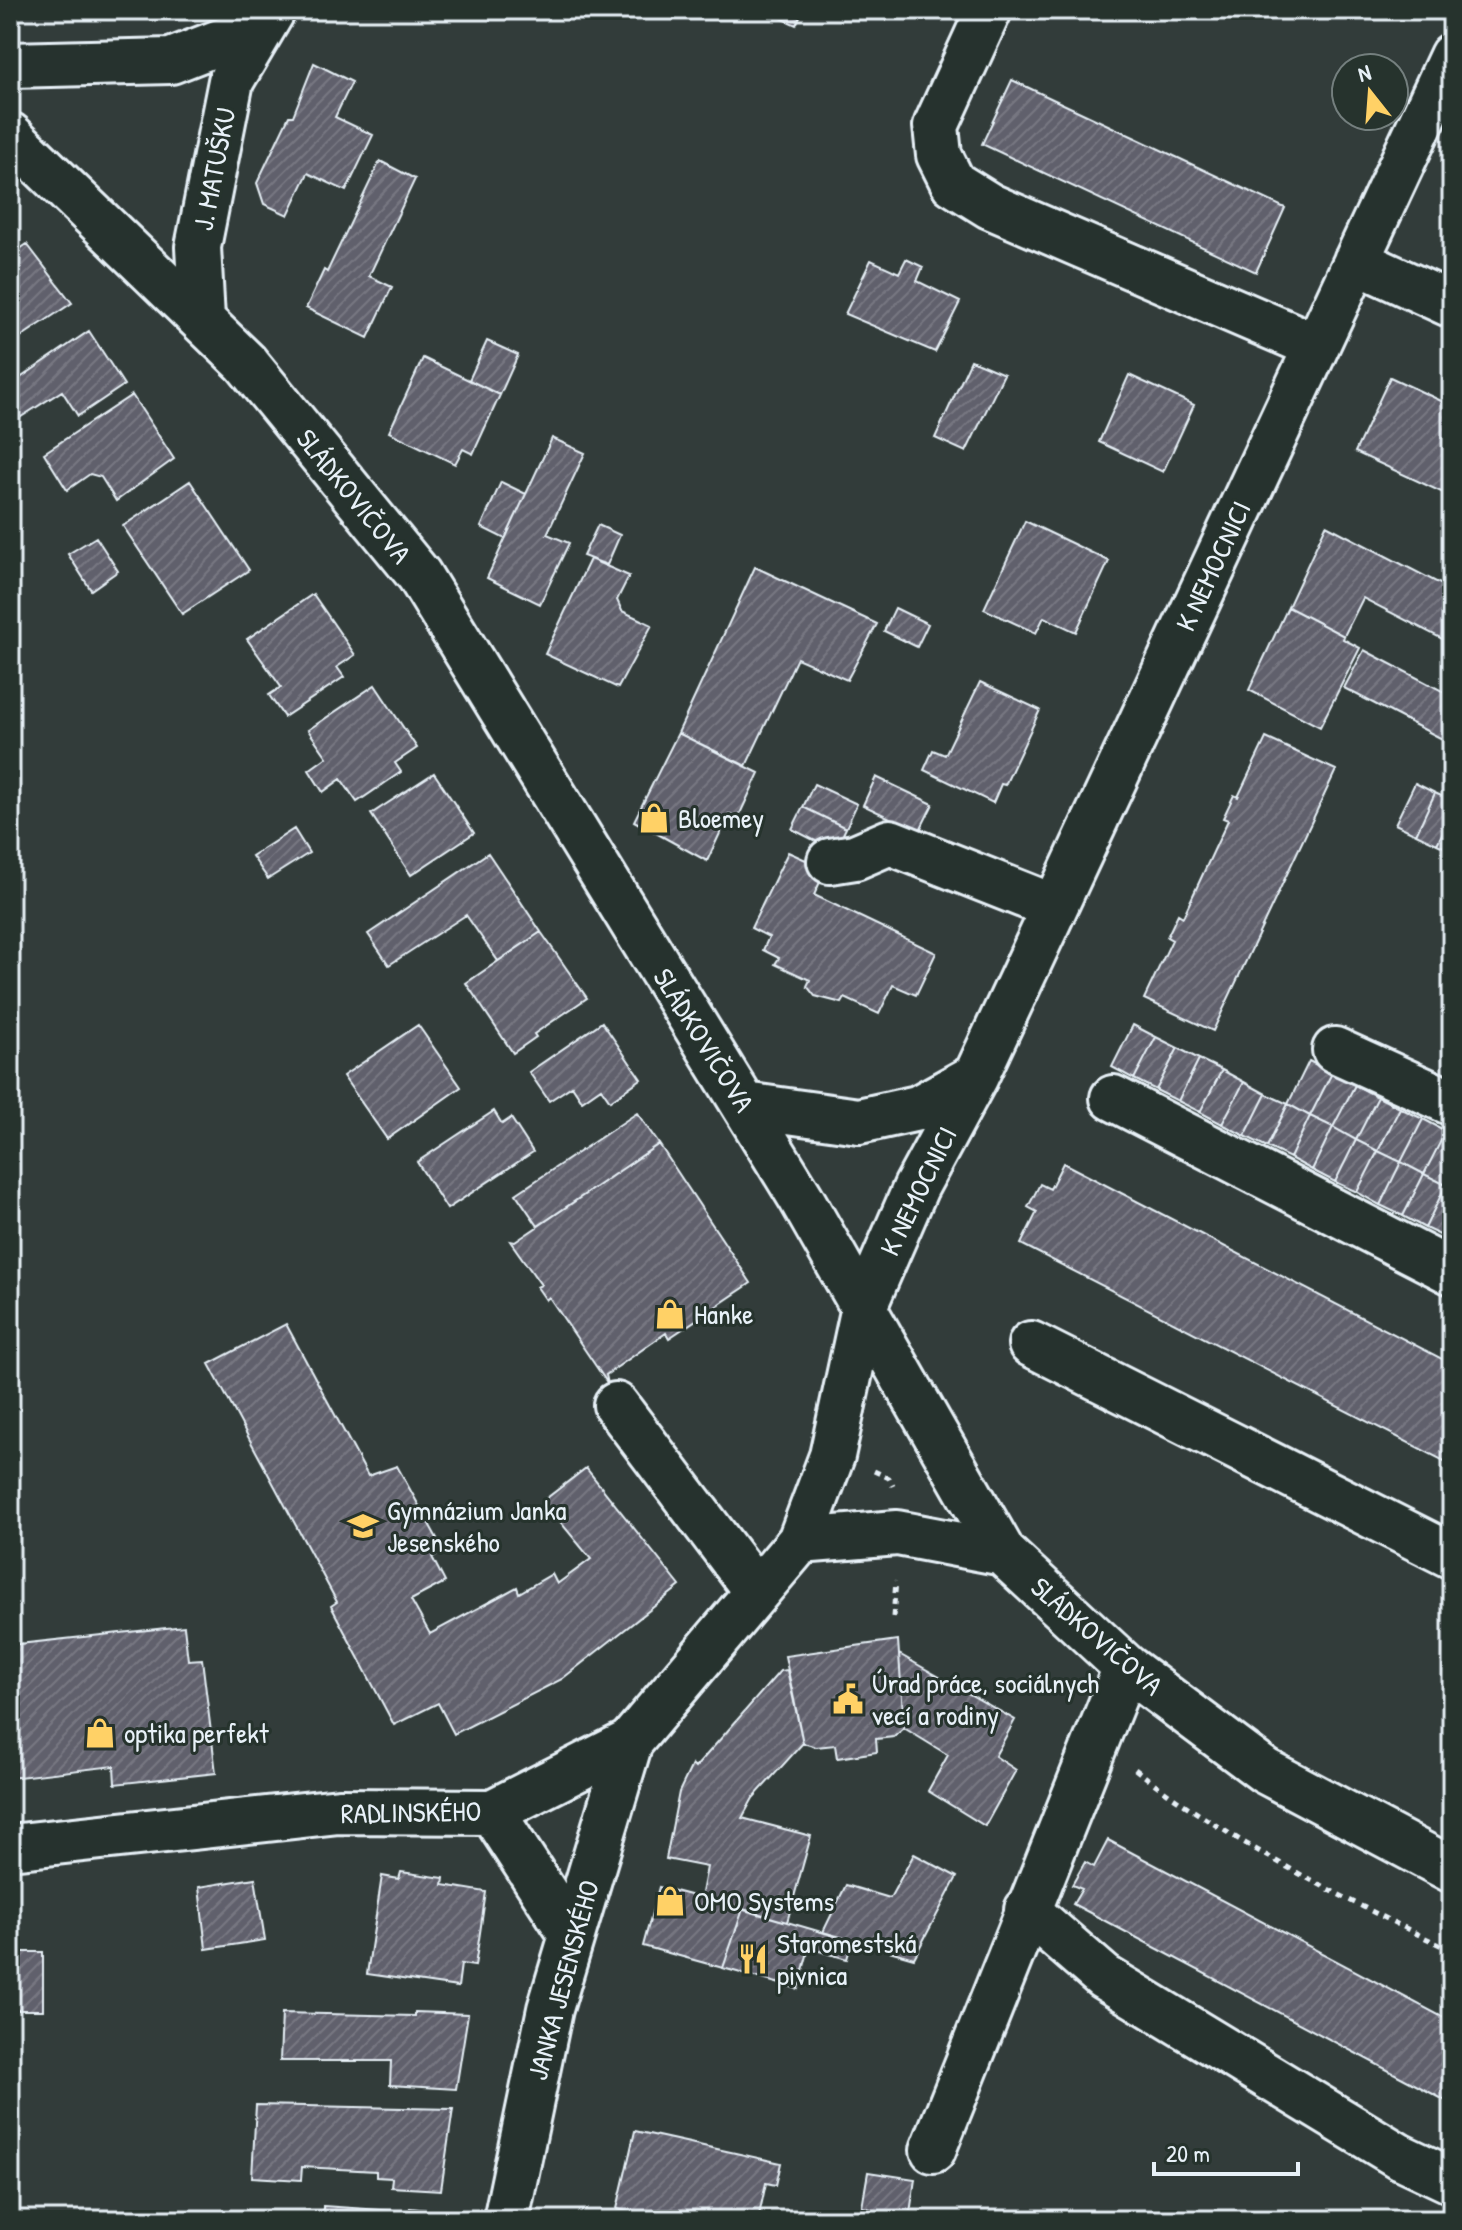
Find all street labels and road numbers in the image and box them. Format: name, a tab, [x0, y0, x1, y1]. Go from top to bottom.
street label: J. MATUŠKU	[183, 104, 245, 234]
street label: SLÁDKOVIČOVA	[288, 421, 420, 572]
street label: K NEMOCNICI	[1166, 495, 1260, 637]
street label: SLÁDKOVIČOVA	[645, 961, 763, 1119]
street label: K NEMOCNICI	[870, 1120, 966, 1262]
street label: SLÁDKOVIČOVA	[1023, 1568, 1171, 1704]
street label: RADLINSKÉHO	[341, 1792, 481, 1832]
street label: JANKA JESENSKÉHO	[518, 1876, 608, 2084]

